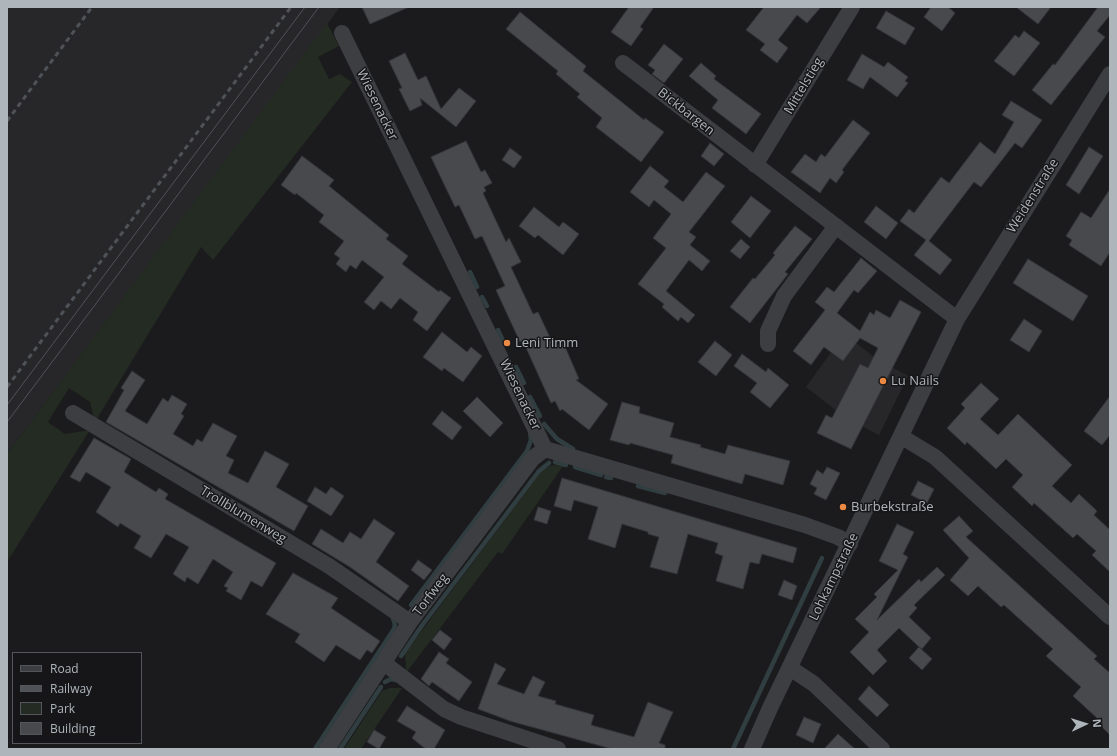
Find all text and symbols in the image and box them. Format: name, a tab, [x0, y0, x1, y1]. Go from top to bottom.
street label: Mittelstieg	[781, 55, 827, 117]
street label: Wiesenacker	[353, 67, 401, 143]
street label: Bickbargen	[655, 85, 717, 139]
street label: Weidenstraße	[1004, 156, 1062, 236]
place label: Leni Timm	[515, 335, 578, 351]
marker: Leni Timm	[502, 338, 512, 348]
street label: Wiesenacker	[496, 357, 544, 433]
place label: Lu Nails	[891, 373, 939, 389]
marker: Lu Nails	[878, 376, 888, 386]
street label: Trollblumenweg	[197, 483, 289, 547]
place label: Burbekstraße	[851, 499, 934, 515]
marker: Burbekstraße	[838, 502, 848, 512]
street label: Lohkampstraße	[806, 531, 862, 623]
street label: Torfweg	[410, 571, 452, 619]
legend	[12, 652, 142, 744]
text: Road	[50, 660, 79, 677]
text: Railway	[50, 680, 92, 697]
text: Park	[50, 700, 75, 717]
north arrow	[1065, 704, 1105, 744]
text: N	[1090, 718, 1105, 728]
text: Building	[50, 720, 95, 737]

